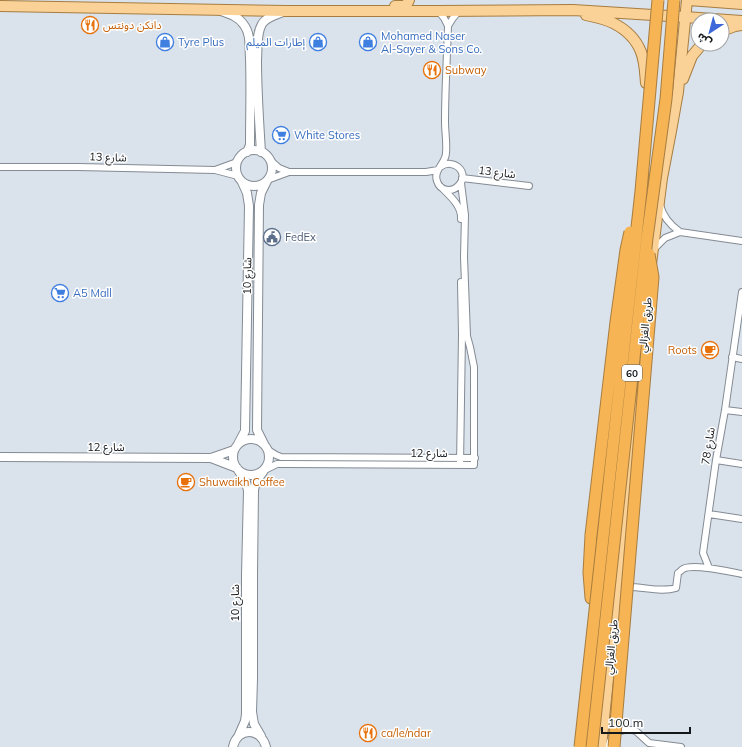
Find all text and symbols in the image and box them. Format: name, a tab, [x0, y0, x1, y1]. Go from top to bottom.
north arrow	[690, 12, 730, 52]
restaurant icon: دانكن دونتس	[80, 15, 100, 35]
place label: دانكن دونتس	[103, 18, 162, 32]
place label: Mohamed Naser Al-Sayer & Sons Co.	[381, 29, 482, 56]
text: ش	[694, 30, 714, 50]
shop icon: Tyre Plus	[155, 32, 175, 52]
shop icon: إطارات الميلم	[308, 32, 328, 52]
shop icon: Mohamed Naser Al-Sayer & Sons Co.	[358, 32, 378, 52]
place label: Tyre Plus	[178, 35, 224, 49]
place label: إطارات الميلم	[246, 35, 306, 51]
restaurant icon: Subway	[422, 60, 442, 80]
place label: Subway	[445, 63, 487, 77]
supermarket icon: White Stores	[271, 125, 291, 145]
place label: White Stores	[294, 128, 360, 142]
street label: شارع 13	[89, 149, 127, 166]
street label: شارع 13	[477, 163, 517, 182]
public building icon: FedEx	[262, 227, 282, 247]
place label: FedEx	[285, 230, 316, 244]
street label: شارع 10	[240, 257, 255, 295]
supermarket icon: A5 Mall	[50, 283, 70, 303]
place label: A5 Mall	[73, 286, 112, 300]
street label: طريق الغزالي	[635, 297, 657, 354]
cafe icon: Roots	[700, 340, 720, 360]
place label: Roots	[668, 343, 697, 357]
road number: 60	[622, 365, 642, 381]
street label: شارع 78	[698, 426, 719, 466]
street label: شارع 12	[87, 440, 125, 455]
street label: شارع 12	[410, 446, 448, 461]
cafe icon: Shuwaikh Coffee	[176, 472, 196, 492]
place label: Shuwaikh Coffee	[199, 475, 285, 489]
street label: شارع 10	[228, 584, 243, 622]
street label: طريق الغزالي	[601, 619, 623, 676]
scale bar	[602, 709, 690, 735]
text: 100 m	[608, 715, 643, 730]
restaurant icon: ca/le/ndar	[358, 723, 378, 743]
place label: ca/le/ndar	[381, 726, 431, 740]

